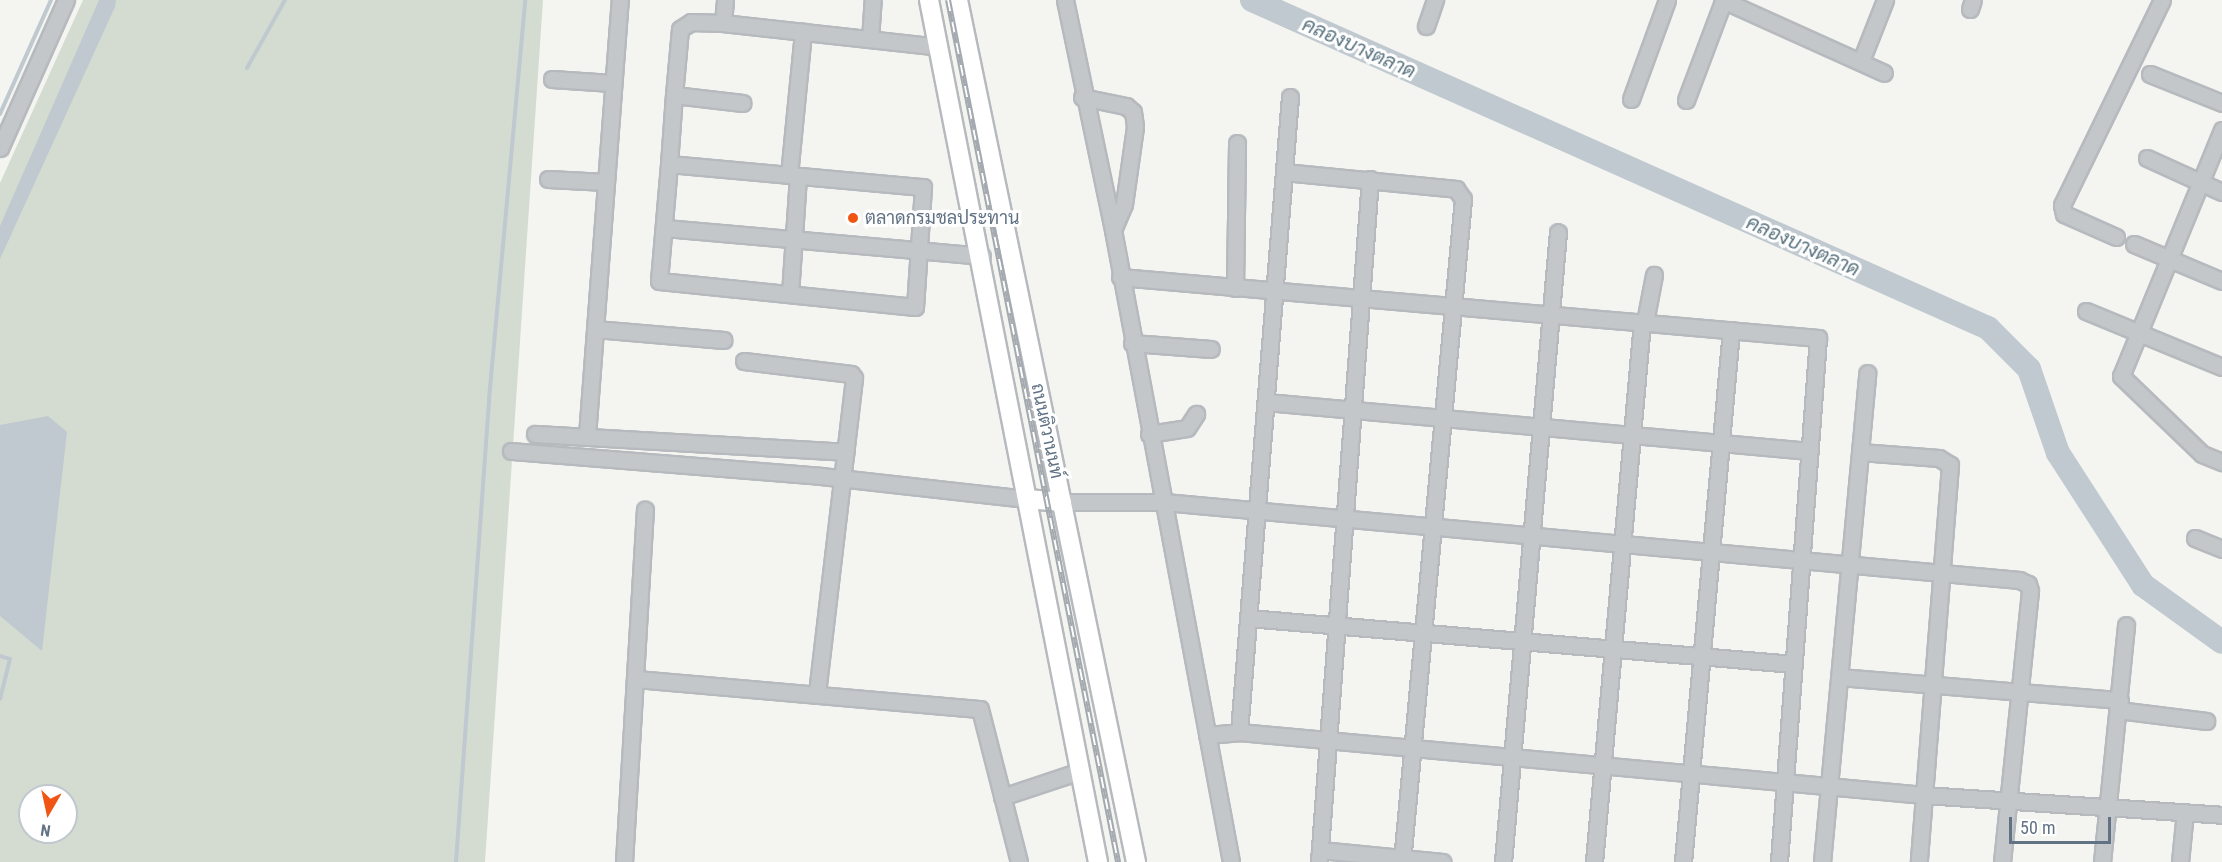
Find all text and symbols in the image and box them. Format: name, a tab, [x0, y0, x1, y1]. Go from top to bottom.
water label: คลองบางตลาด	[1299, 12, 1419, 84]
place label: ตลาดกรมชลประทาน	[865, 207, 1019, 229]
water label: คลองบางตลาด	[1743, 210, 1863, 282]
marker: ตลาดกรมชลประทาน	[846, 211, 860, 225]
street label: ถนนติวานนท์	[1026, 381, 1068, 481]
north arrow	[18, 784, 78, 844]
scale bar	[2012, 805, 2114, 843]
text: 50 m	[2020, 817, 2055, 838]
text: N	[39, 820, 52, 840]

